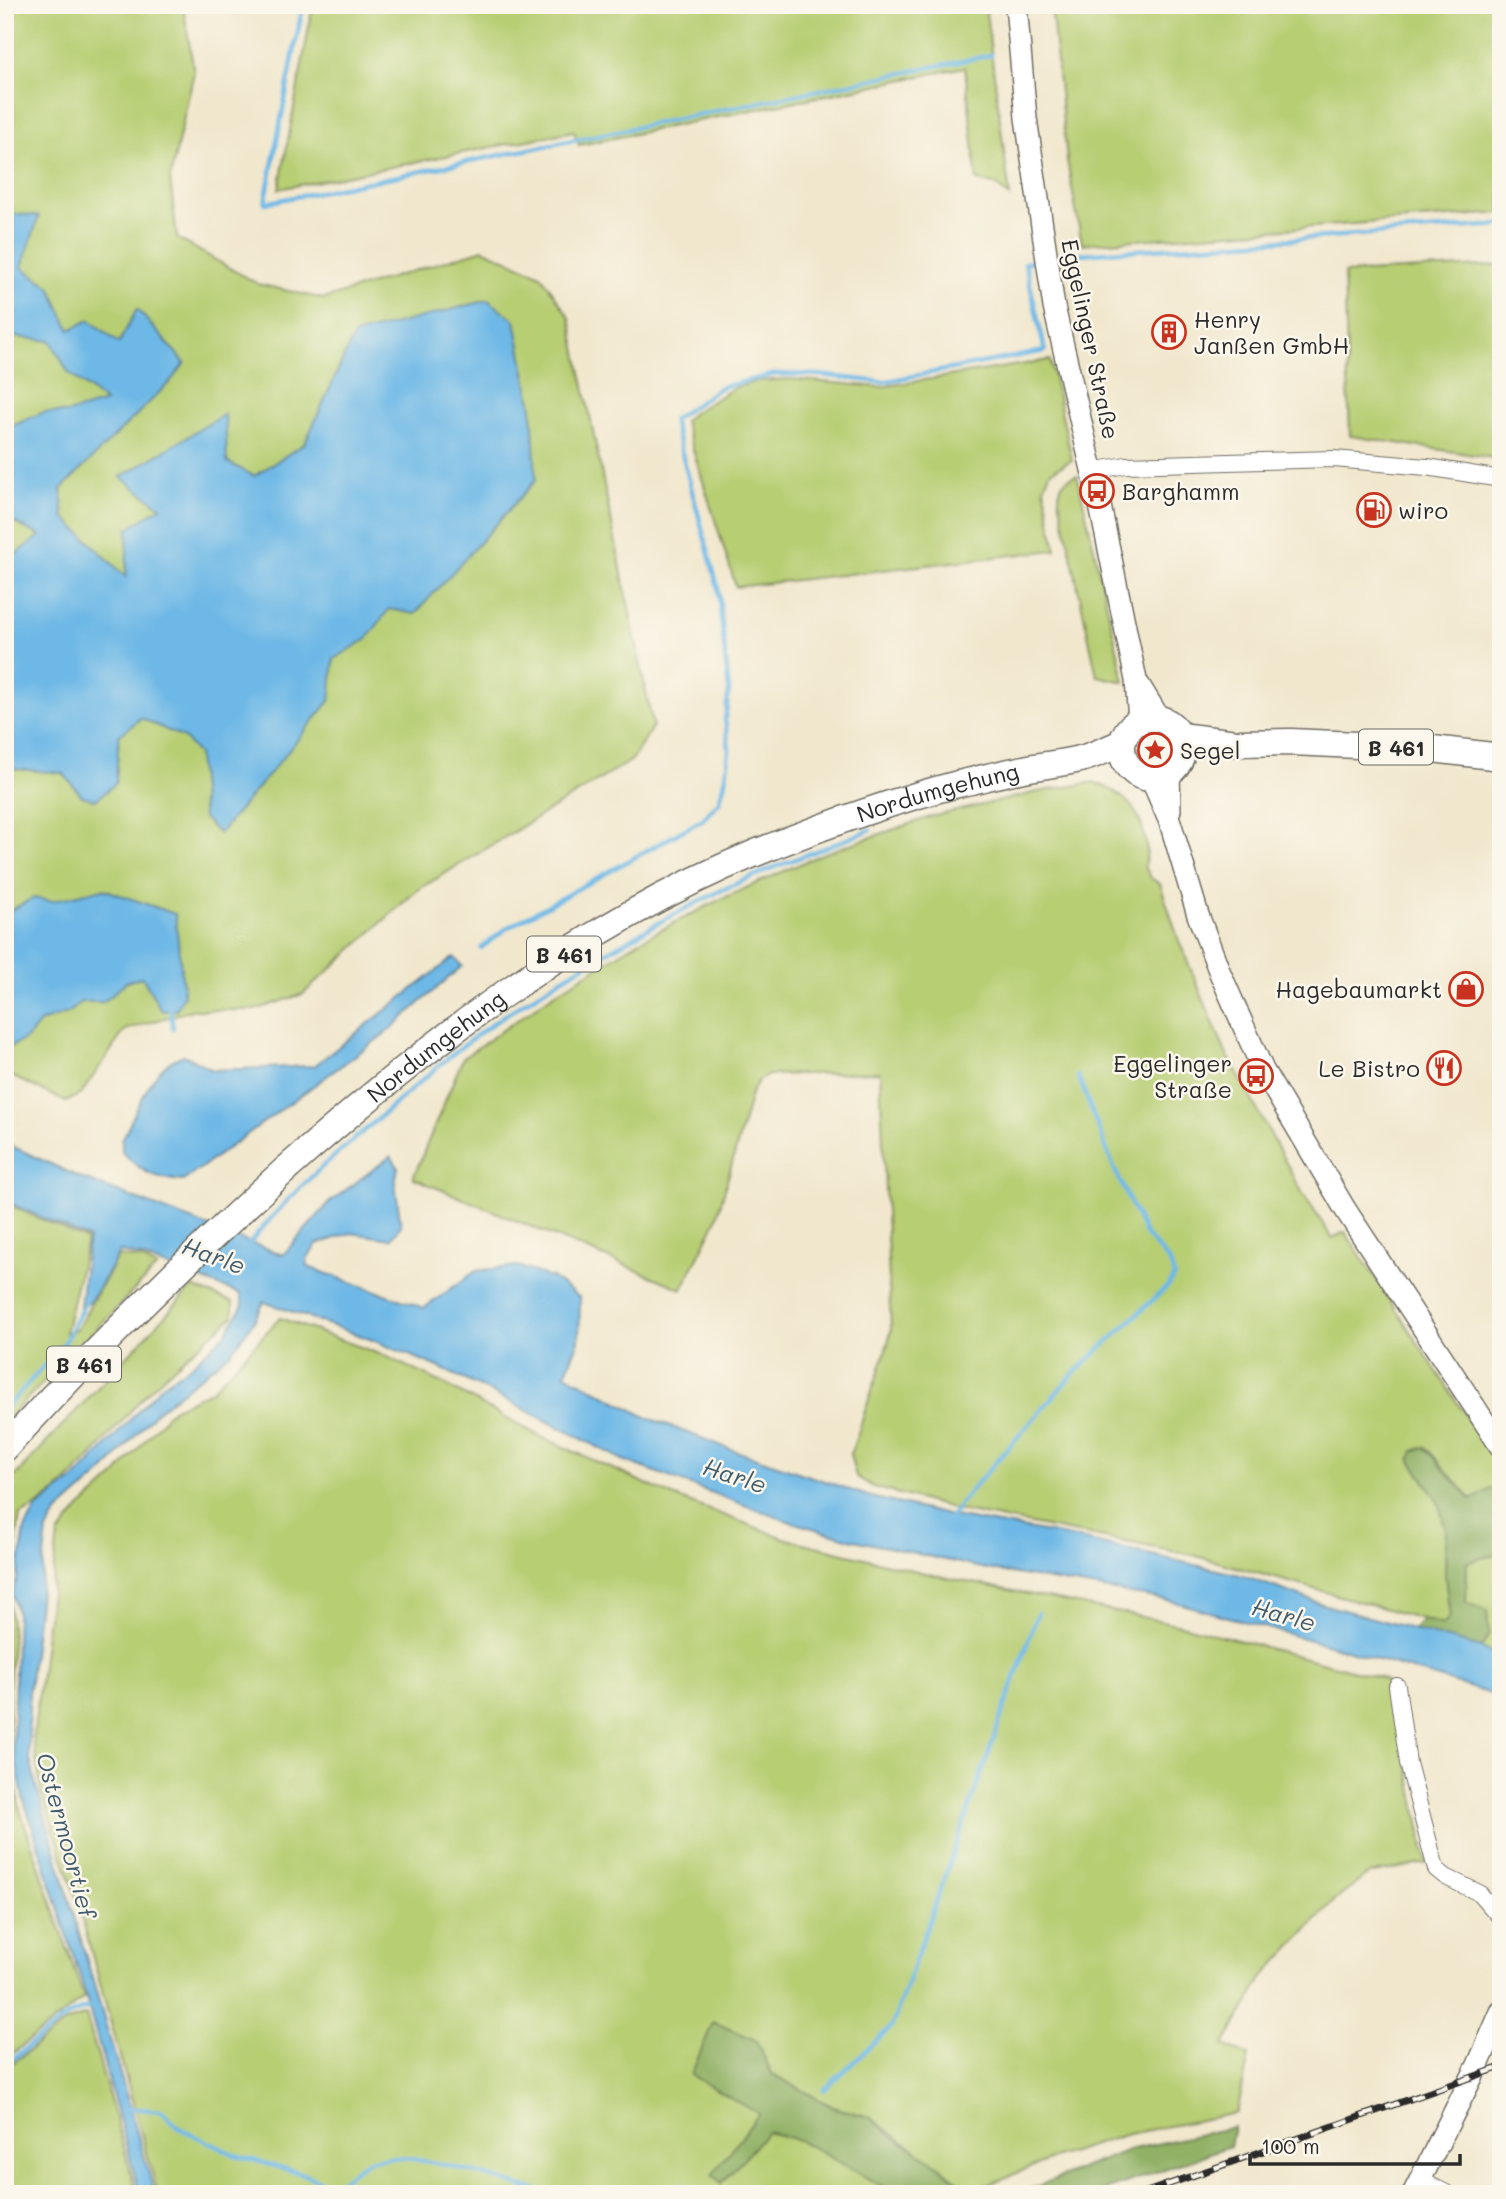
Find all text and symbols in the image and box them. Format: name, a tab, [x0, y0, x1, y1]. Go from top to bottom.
street label: Eggelinger Straße	[1055, 236, 1127, 442]
place label: Henry Janßen GmbH	[1194, 304, 1349, 360]
building icon: Henry Janßen GmbH	[1150, 313, 1188, 351]
bus stop icon: Barghamm	[1078, 472, 1116, 510]
place label: Barghamm	[1122, 476, 1239, 506]
fuel station icon: wiro	[1355, 491, 1393, 529]
place label: wiro	[1398, 495, 1448, 525]
road number: B 461	[1359, 730, 1433, 764]
place icon: Segel	[1136, 731, 1174, 769]
place label: Segel	[1180, 735, 1241, 765]
street label: Nordumgehung	[852, 755, 1021, 829]
road number: B 461	[527, 936, 601, 972]
shop icon: Hagebaumarkt	[1447, 970, 1485, 1008]
place label: Hagebaumarkt	[1276, 974, 1442, 1004]
street label: Nordumgehung	[360, 983, 511, 1109]
place label: Eggelinger Straße	[1113, 1048, 1232, 1104]
restaurant icon: Le Bistro	[1425, 1049, 1463, 1087]
place label: Le Bistro	[1319, 1053, 1420, 1083]
bus stop icon: Eggelinger Straße	[1237, 1057, 1275, 1095]
water label: Harle	[178, 1229, 250, 1281]
road number: B 461	[47, 1346, 121, 1382]
water label: Harle	[699, 1450, 771, 1500]
water label: Harle	[1248, 1590, 1320, 1638]
water label: Ostermoortief	[30, 1749, 105, 1924]
scale bar	[1250, 2122, 1460, 2166]
text: 100 m	[1261, 2132, 1320, 2159]

